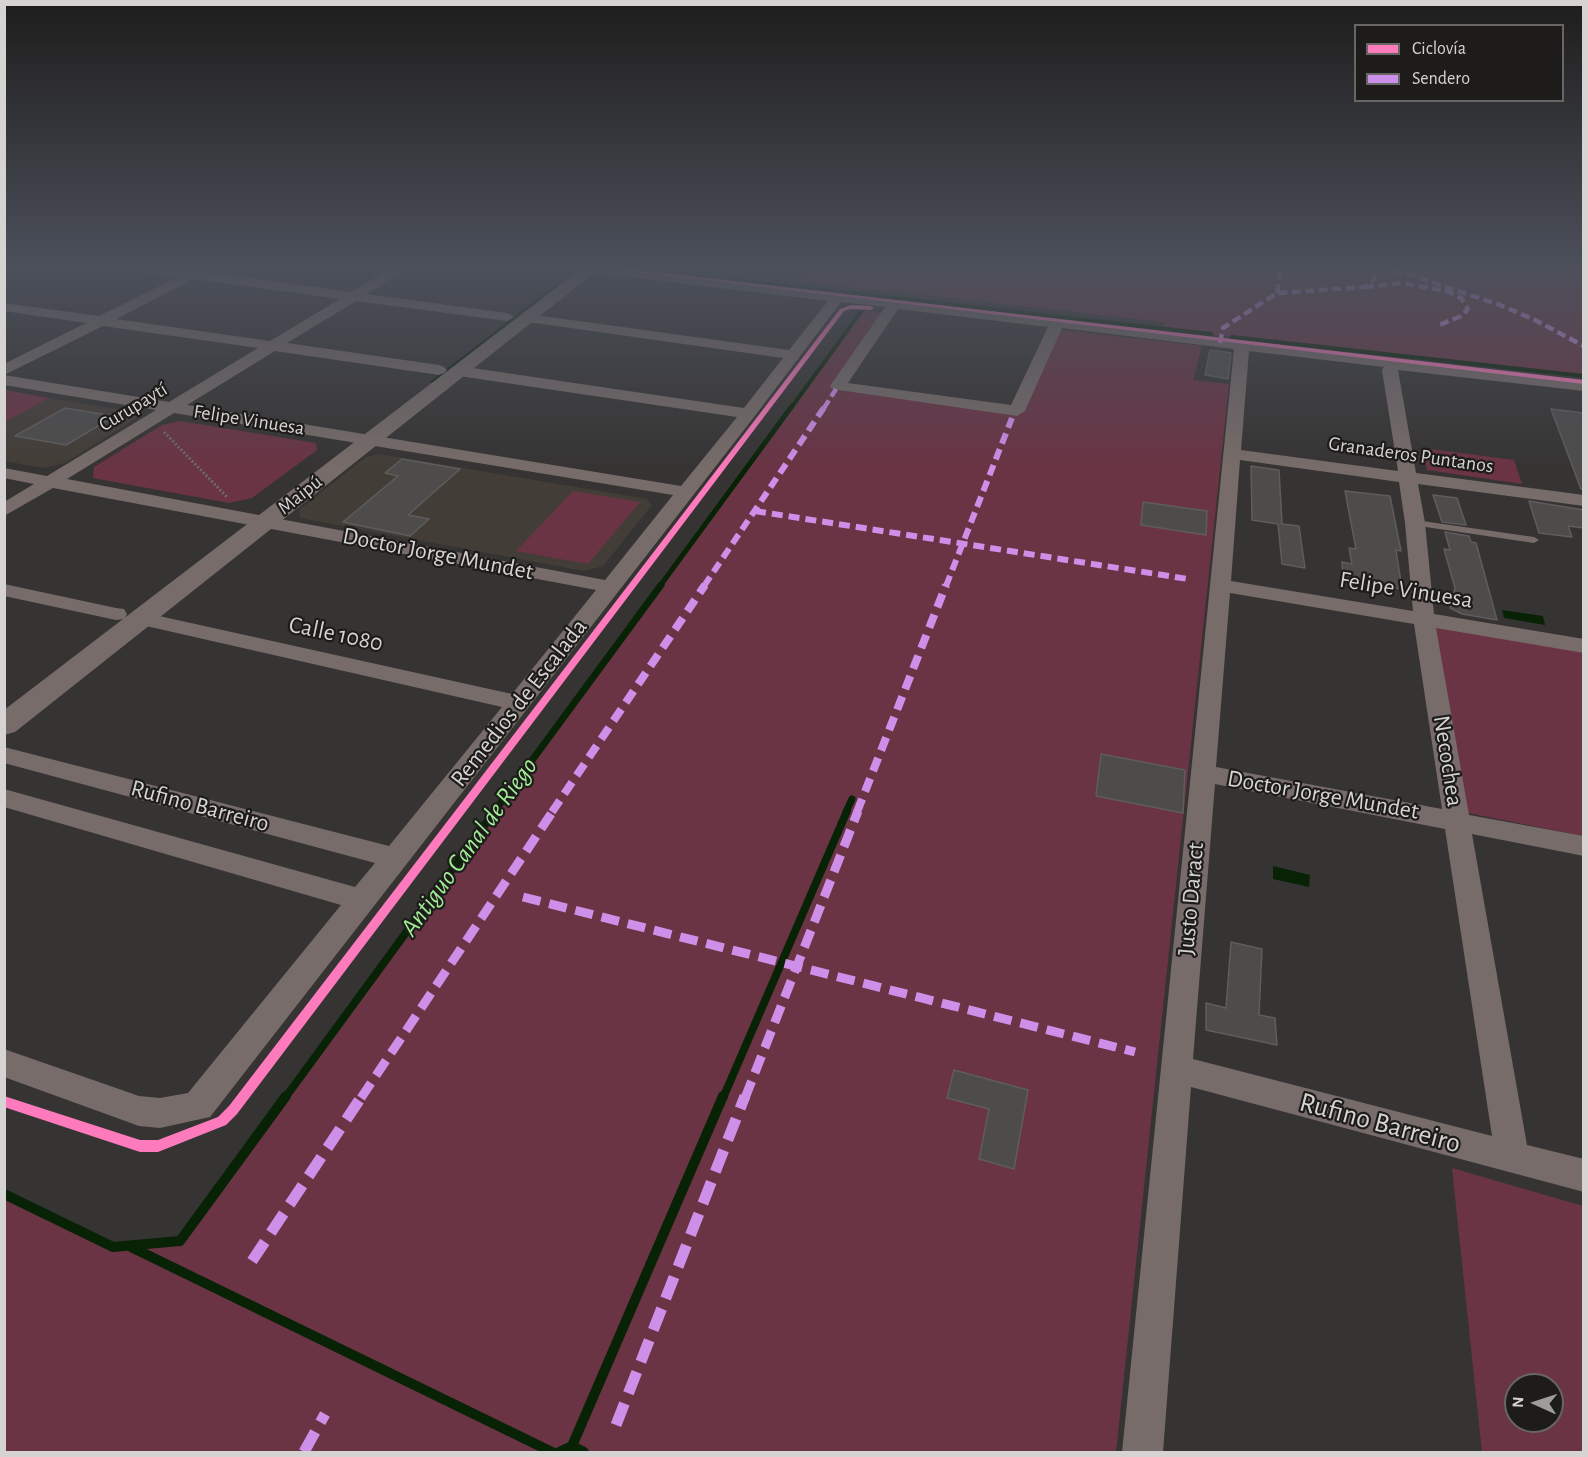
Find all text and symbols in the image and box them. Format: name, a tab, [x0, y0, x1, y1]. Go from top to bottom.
legend	[1354, 24, 1564, 102]
text: Ciclovía	[1412, 40, 1466, 58]
text: Sendero	[1412, 70, 1470, 88]
street label: Curupaytí	[94, 377, 172, 437]
street label: Felipe Vinuesa	[192, 399, 306, 441]
street label: Granaderos Puntanos	[1327, 432, 1495, 478]
street label: Maipú	[273, 470, 327, 520]
street label: Doctor Jorge Mundet	[340, 521, 536, 587]
street label: Felipe Vinuesa	[1337, 565, 1475, 615]
street label: Calle 1080	[286, 610, 386, 658]
street label: Remedios de Escalada	[445, 613, 593, 793]
street label: Necochea	[1427, 713, 1469, 809]
water label: Antiguo Canal de Riego	[394, 752, 544, 942]
street label: Doctor Jorge Mundet	[1225, 764, 1421, 826]
street label: Rufino Barreiro	[128, 774, 272, 838]
street label: Justo Daract	[1172, 841, 1210, 957]
street label: Rufino Barreiro	[1296, 1085, 1464, 1161]
north arrow	[1504, 1373, 1564, 1433]
text: N	[1510, 1396, 1526, 1408]

